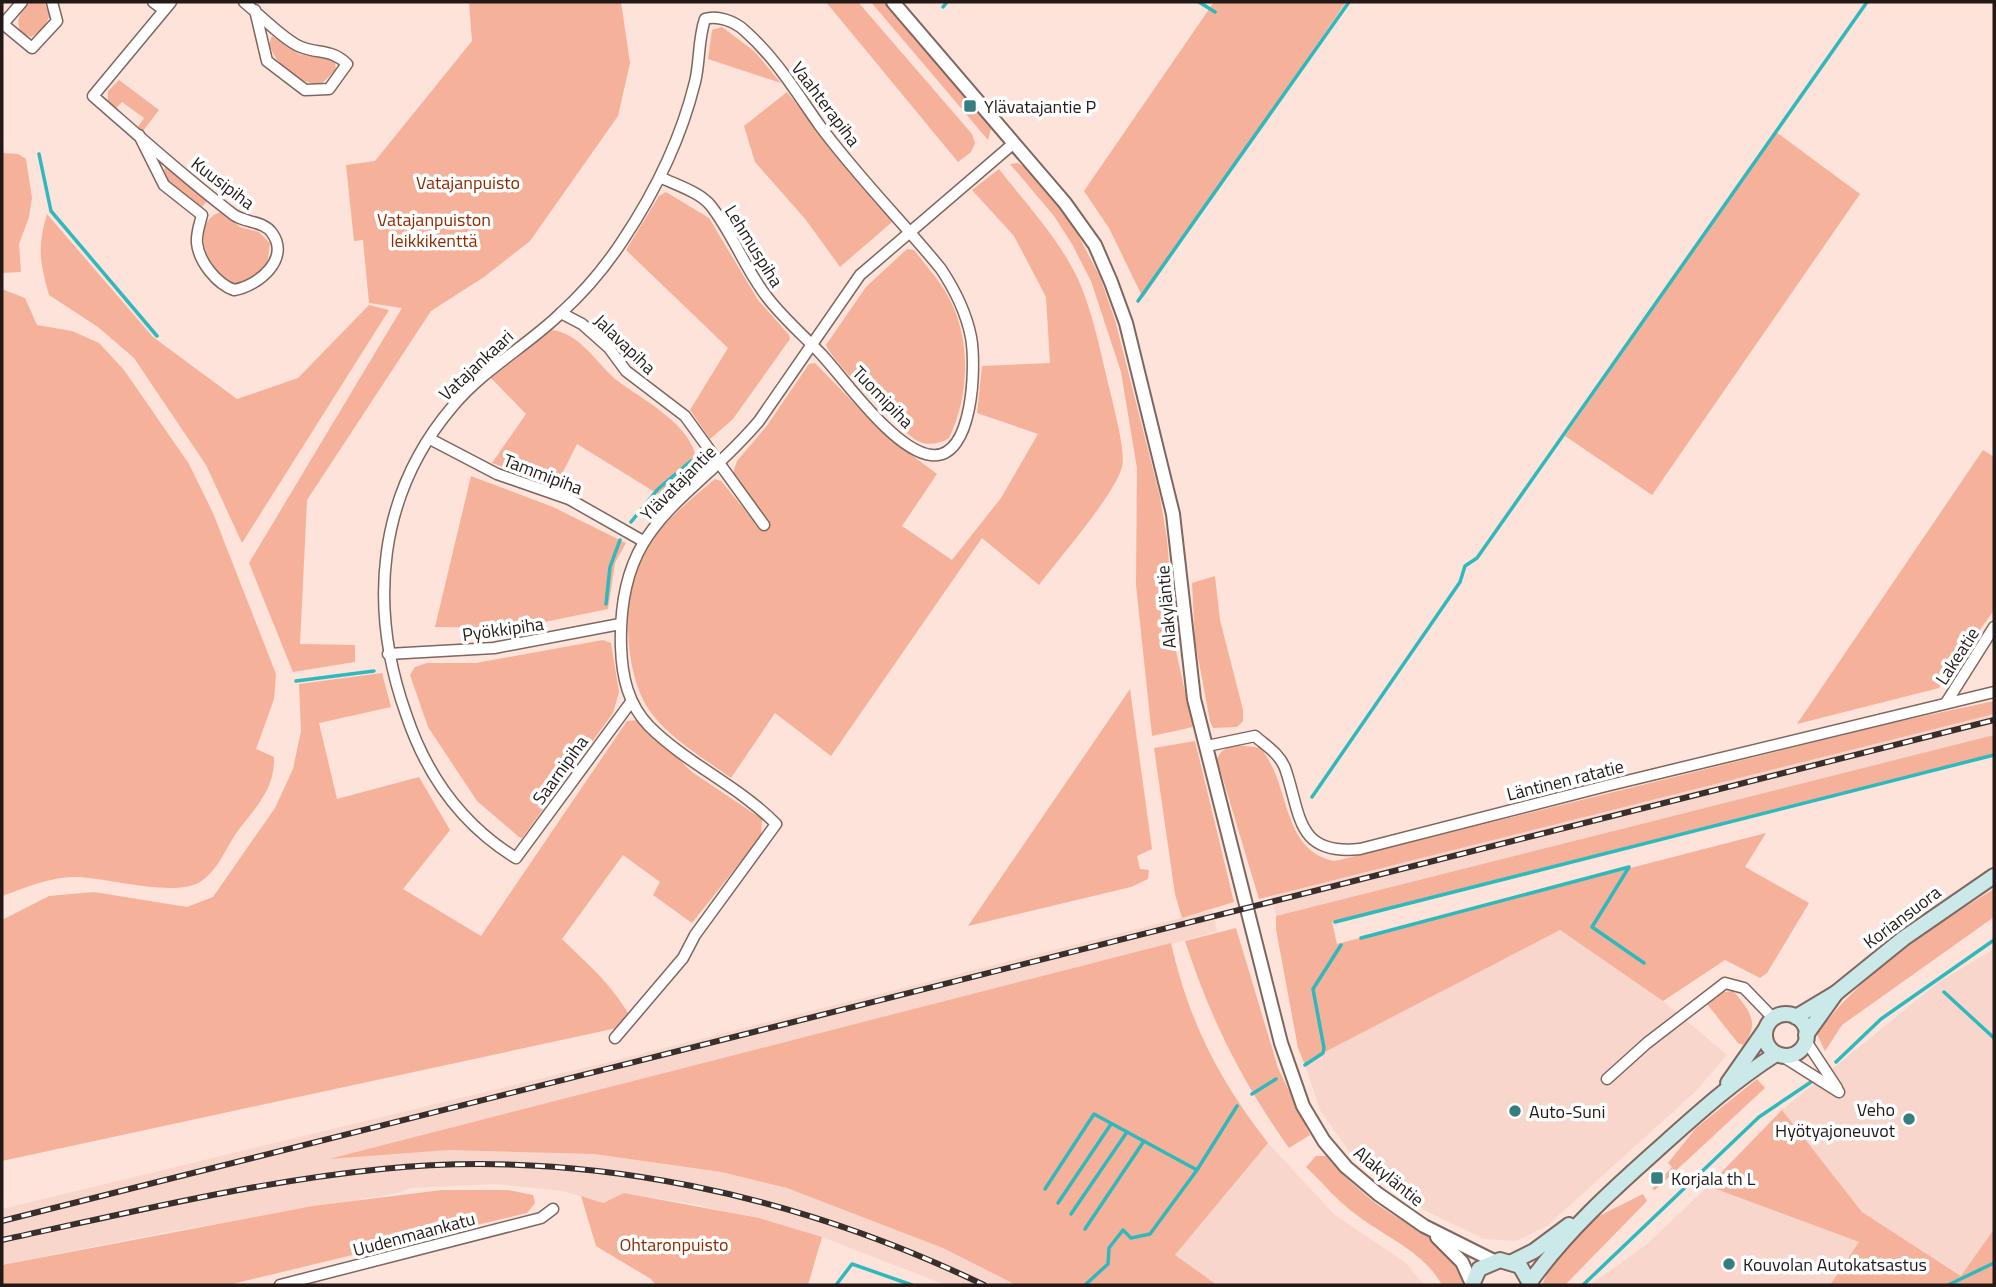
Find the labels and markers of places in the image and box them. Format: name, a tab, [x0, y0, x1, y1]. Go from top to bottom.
place label: Ylävatajantie P	[984, 93, 1097, 120]
marker: Ylävatajantie P	[962, 98, 978, 114]
place label: Veho Hyötyajoneuvot	[1775, 1096, 1896, 1144]
place label: Auto-Suni	[1529, 1098, 1605, 1125]
marker: Auto-Suni	[1507, 1103, 1523, 1119]
marker: Veho Hyötyajoneuvot	[1901, 1111, 1917, 1127]
place label: Korjala th L	[1671, 1165, 1756, 1192]
marker: Korjala th L	[1649, 1170, 1665, 1186]
place label: Kouvolan Autokatsastus	[1743, 1251, 1927, 1278]
marker: Kouvolan Autokatsastus	[1721, 1256, 1737, 1272]

